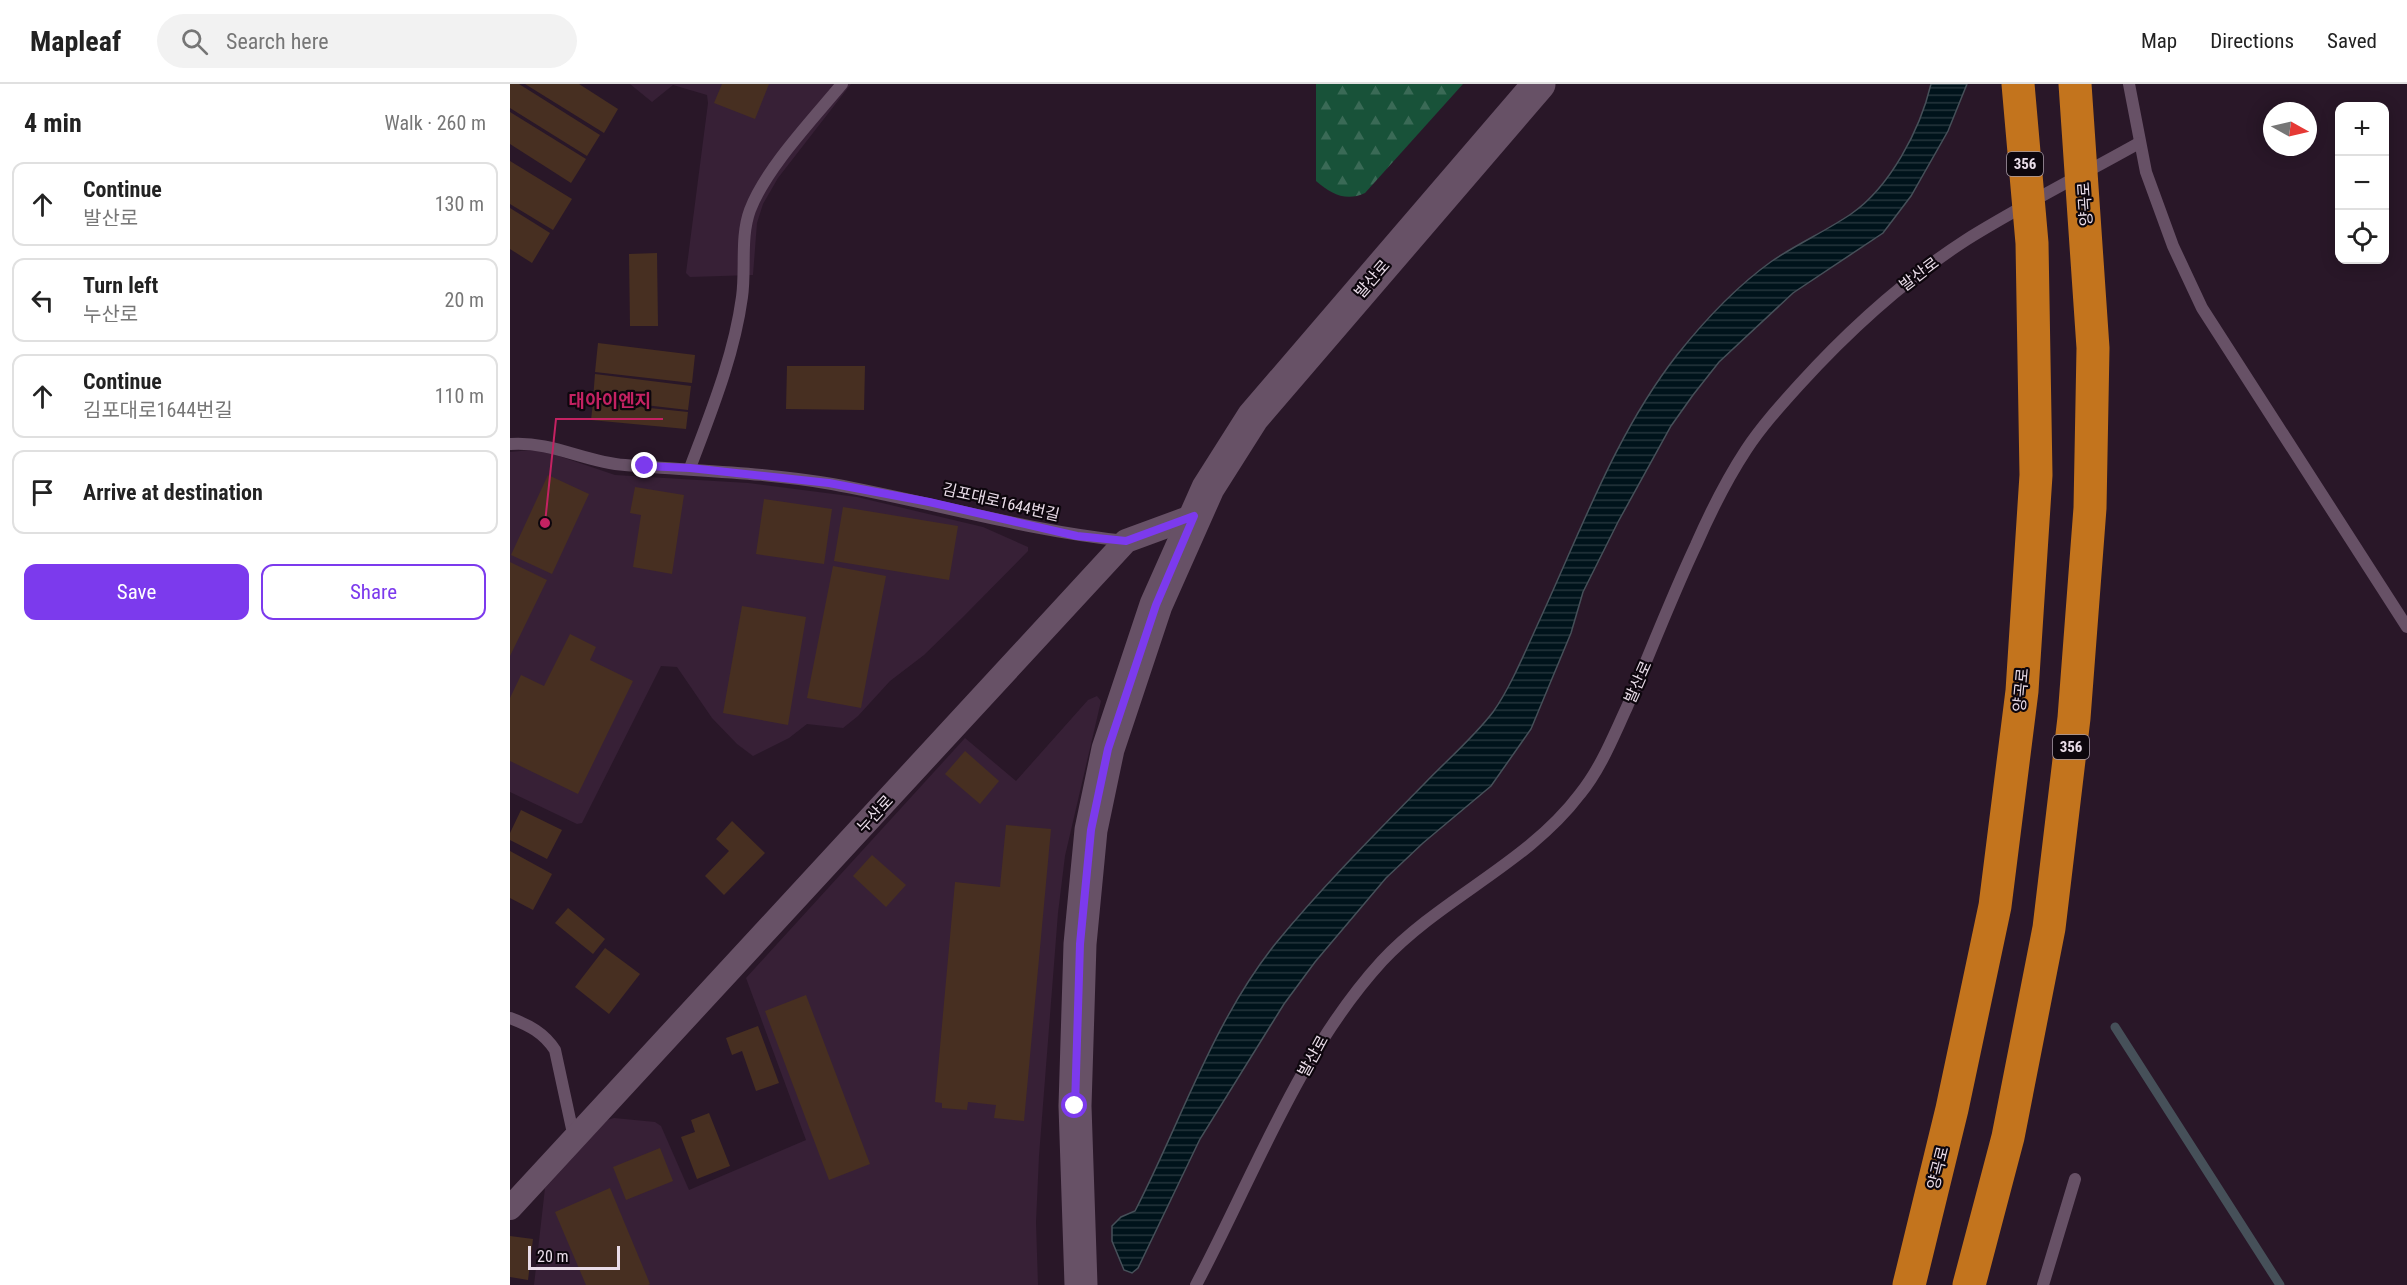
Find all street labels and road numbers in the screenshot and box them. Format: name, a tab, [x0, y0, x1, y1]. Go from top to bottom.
road number: 356	[2007, 152, 2043, 176]
street label: 양곡로	[2074, 181, 2096, 227]
street label: 발산로	[1896, 253, 1943, 295]
street label: 발산로	[1350, 256, 1394, 302]
street label: 김포대로1644번길	[940, 479, 1062, 525]
street label: 발산로	[1620, 658, 1656, 706]
street label: 양곡로	[2010, 667, 2032, 713]
road number: 356	[2053, 735, 2089, 759]
street label: 누산로	[853, 791, 897, 837]
street label: 발산로	[1294, 1032, 1332, 1080]
street label: 양곡로	[1923, 1144, 1953, 1192]

